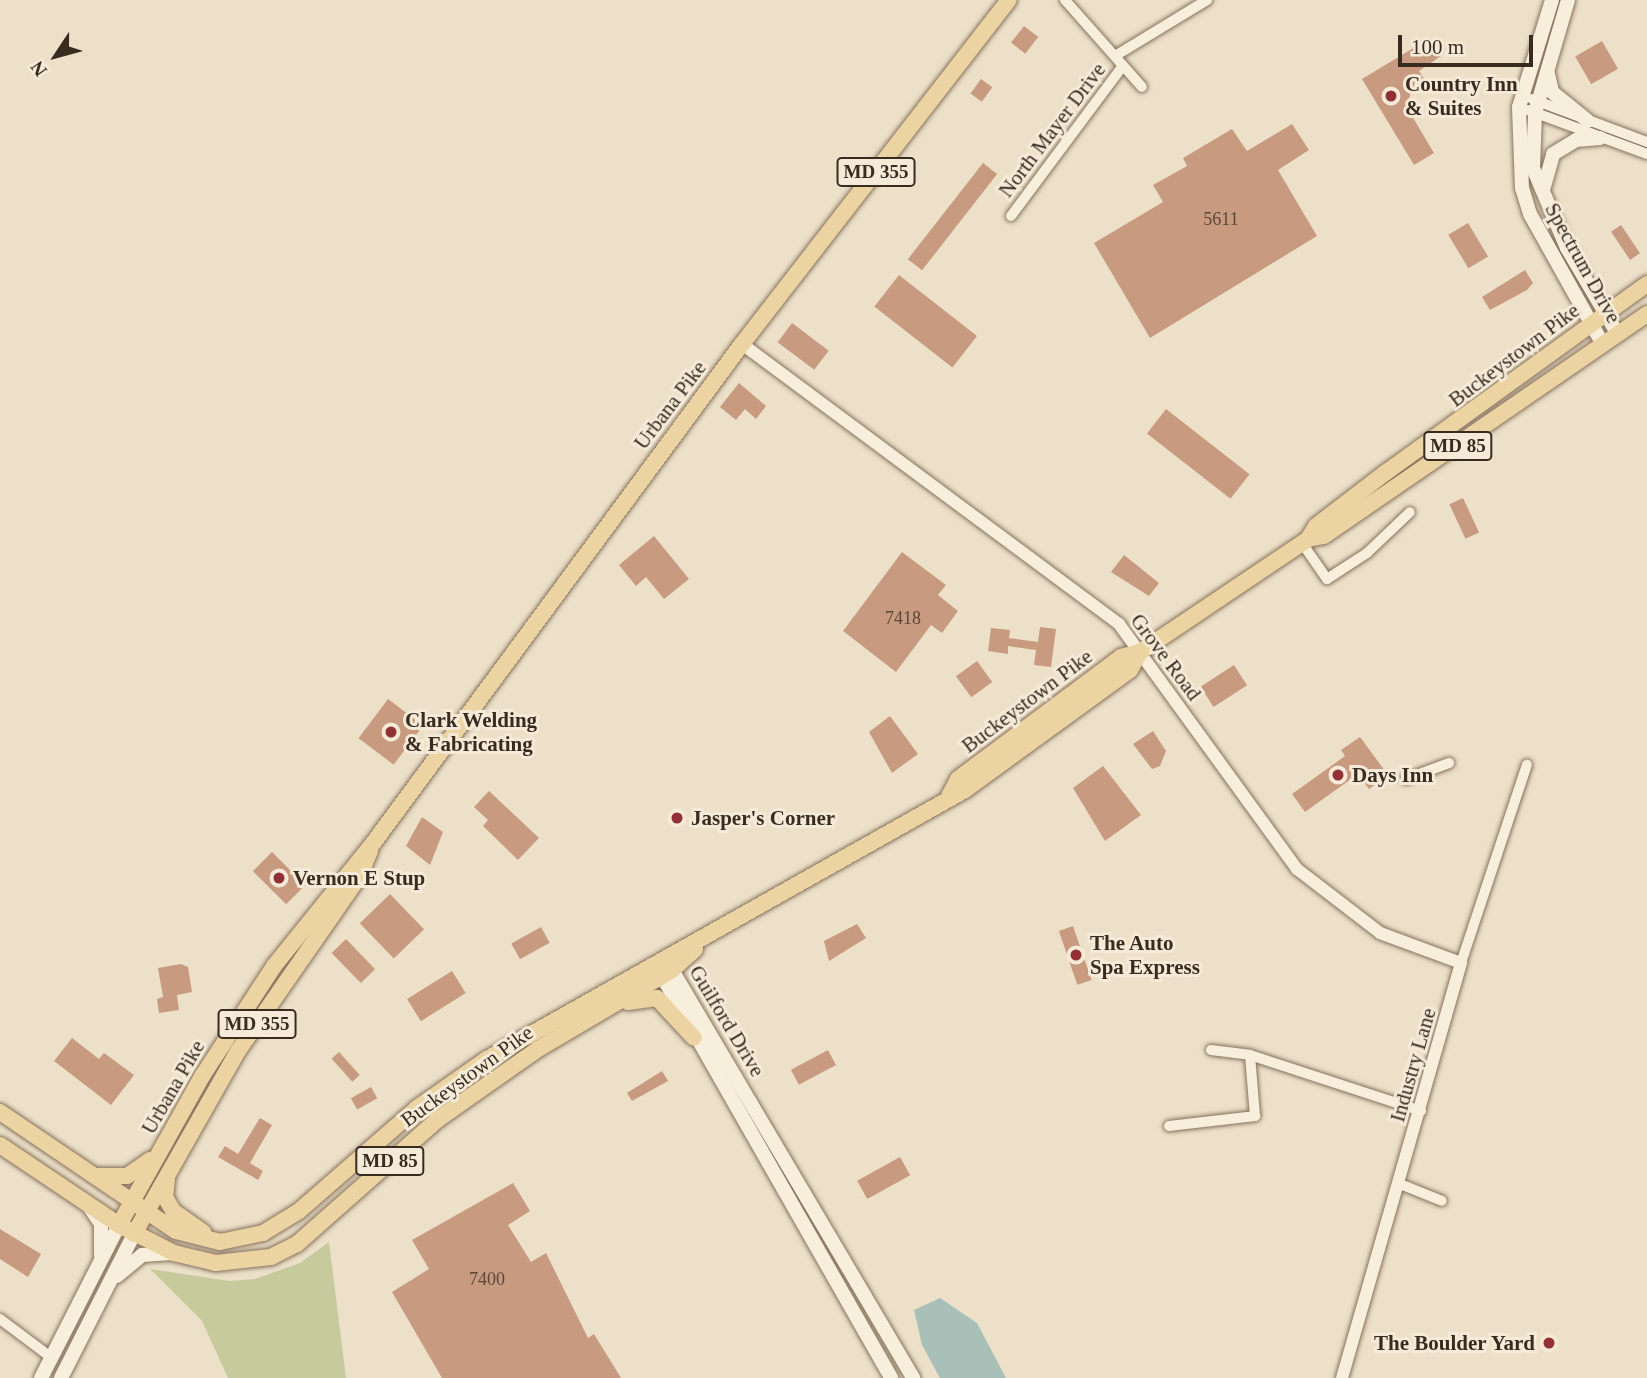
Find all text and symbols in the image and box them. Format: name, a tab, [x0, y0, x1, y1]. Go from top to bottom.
north arrow	[21, 21, 91, 91]
scale bar	[1402, 21, 1537, 65]
text: 100 m	[1411, 35, 1464, 59]
text: N	[26, 57, 51, 80]
street label: North Mayer Drive	[993, 58, 1111, 202]
place label: Country Inn & Suites	[1405, 71, 1518, 121]
marker: Country Inn & Suites	[1383, 88, 1399, 104]
road number: MD 355	[836, 156, 916, 188]
street label: Spectrum Drive	[1540, 198, 1626, 328]
house number: 5611	[1203, 208, 1239, 230]
street label: Buckeystown Pike	[1444, 298, 1584, 412]
street label: Urbana Pike	[629, 356, 711, 454]
road number: MD 85	[1423, 430, 1493, 462]
house number: 7418	[885, 607, 921, 629]
street label: Grove Road	[1125, 609, 1207, 705]
street label: Buckeystown Pike	[957, 644, 1097, 758]
place label: Clark Welding & Fabricating	[405, 707, 537, 757]
marker: Clark Welding & Fabricating	[383, 724, 399, 740]
place label: Days Inn	[1352, 762, 1433, 788]
marker: Days Inn	[1330, 767, 1346, 783]
place label: Jasper's Corner	[691, 805, 835, 831]
marker: Jasper's Corner	[669, 810, 685, 826]
place label: Vernon E Stup	[293, 865, 425, 891]
marker: Vernon E Stup	[271, 870, 287, 886]
place label: The Auto Spa Express	[1090, 930, 1200, 980]
marker: The Auto Spa Express	[1068, 947, 1084, 963]
street label: Guilford Drive	[684, 961, 770, 1081]
street label: Industry Lane	[1385, 1005, 1441, 1125]
road number: MD 355	[217, 1008, 297, 1040]
street label: Buckeystown Pike	[396, 1020, 538, 1132]
street label: Urbana Pike	[136, 1036, 210, 1138]
road number: MD 85	[355, 1146, 425, 1176]
house number: 7400	[469, 1268, 505, 1290]
place label: The Boulder Yard	[1373, 1330, 1535, 1356]
marker: The Boulder Yard	[1541, 1335, 1557, 1351]

